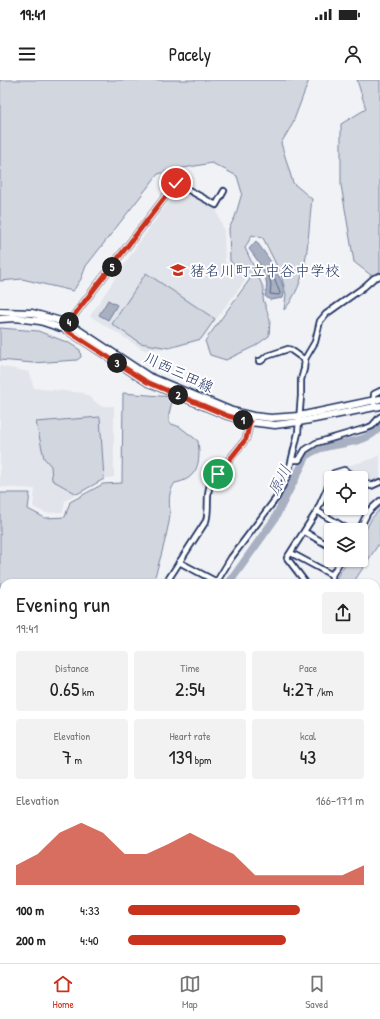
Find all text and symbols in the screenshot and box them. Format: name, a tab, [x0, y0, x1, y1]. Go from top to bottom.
text: 19:41	[20, 4, 46, 25]
text: Pacely	[169, 42, 211, 67]
icon: menu	[16, 43, 38, 65]
icon: person	[342, 43, 364, 65]
pin	[159, 166, 193, 200]
icon: check	[165, 172, 187, 194]
pin: 5	[102, 257, 122, 277]
text: 5	[110, 260, 114, 274]
place label: 猪名川町立中谷中学校	[190, 260, 340, 281]
school or university icon: 猪名川町立中谷中学校	[169, 261, 187, 279]
pin: 4	[59, 312, 79, 332]
text: 4	[67, 315, 71, 329]
street label: 川西三田線	[141, 347, 217, 397]
pin: 3	[107, 353, 127, 373]
text: 3	[115, 356, 119, 370]
pin: 2	[168, 385, 188, 405]
text: 2	[175, 388, 181, 402]
pin: 1	[233, 410, 253, 430]
text: 1	[241, 413, 245, 427]
pin	[201, 457, 235, 491]
water label: 原川	[262, 461, 296, 499]
icon: arrive	[207, 463, 229, 485]
map controls	[324, 471, 368, 567]
button: locate	[324, 471, 368, 515]
button: layers	[324, 523, 368, 567]
text: Evening run	[16, 589, 110, 619]
button: share	[322, 592, 364, 634]
text: 19:41	[16, 619, 38, 637]
text: Distance	[55, 661, 89, 675]
text: Time	[180, 661, 200, 675]
text: Pace	[299, 661, 317, 675]
text: 0.65	[50, 675, 80, 702]
text: 2:54	[175, 675, 205, 702]
text: 4:27	[283, 675, 314, 702]
text: km	[80, 685, 94, 699]
text: /km	[314, 685, 333, 699]
text: Elevation	[54, 729, 90, 743]
text: Heart rate	[169, 729, 211, 743]
text: kcal	[300, 729, 316, 743]
text: 7	[62, 743, 72, 770]
text: 139	[169, 743, 192, 770]
text: 43	[300, 743, 316, 770]
text: m	[72, 753, 82, 767]
text: bpm	[192, 753, 211, 767]
text: Elevation	[16, 791, 59, 809]
text: 166–171 m	[316, 791, 364, 809]
text: 100 m	[16, 901, 44, 919]
text: 4:33	[80, 901, 100, 919]
text: 200 m	[16, 931, 46, 949]
text: 4:40	[80, 931, 99, 949]
tab: Home	[52, 973, 74, 1011]
tab: Map	[179, 973, 201, 1011]
tab: Saved	[305, 973, 328, 1011]

